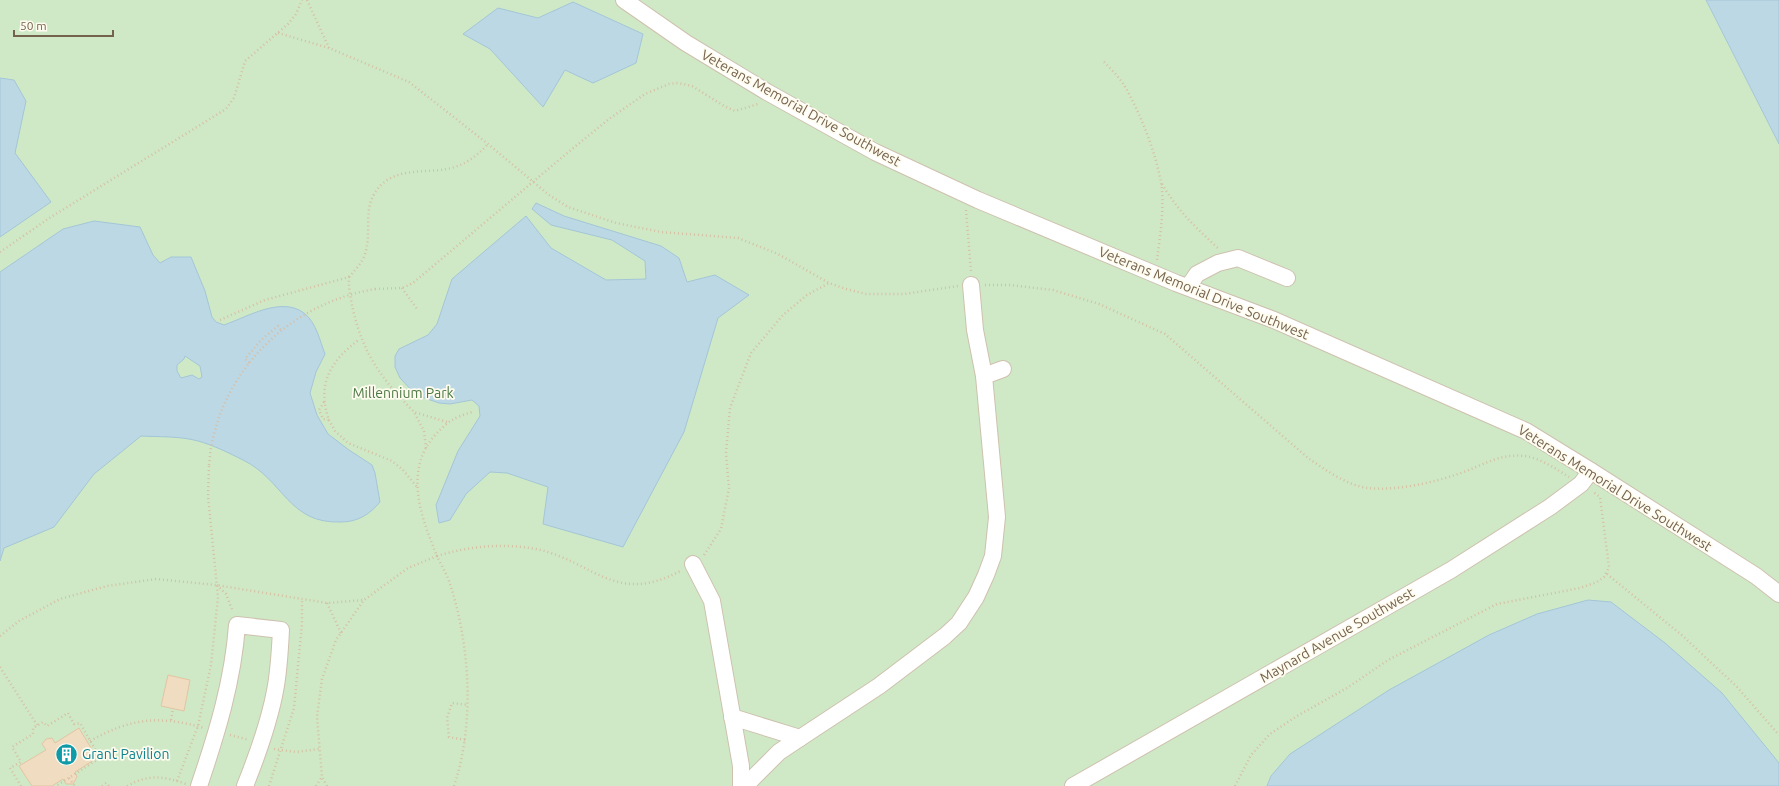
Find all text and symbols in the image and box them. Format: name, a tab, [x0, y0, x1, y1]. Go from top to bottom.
scale bar	[14, 12, 113, 38]
text: 50 m	[20, 19, 47, 32]
street label: Veterans Memorial Drive Southwest	[699, 46, 904, 170]
street label: Veterans Memorial Drive Southwest	[1096, 243, 1312, 343]
park label: Millennium Park	[352, 385, 454, 401]
street label: Veterans Memorial Drive Southwest	[1515, 421, 1715, 555]
street label: Maynard Avenue Southwest	[1257, 584, 1417, 686]
building icon: Grant Pavilion	[54, 741, 80, 767]
place label: Grant Pavilion	[82, 746, 169, 762]

